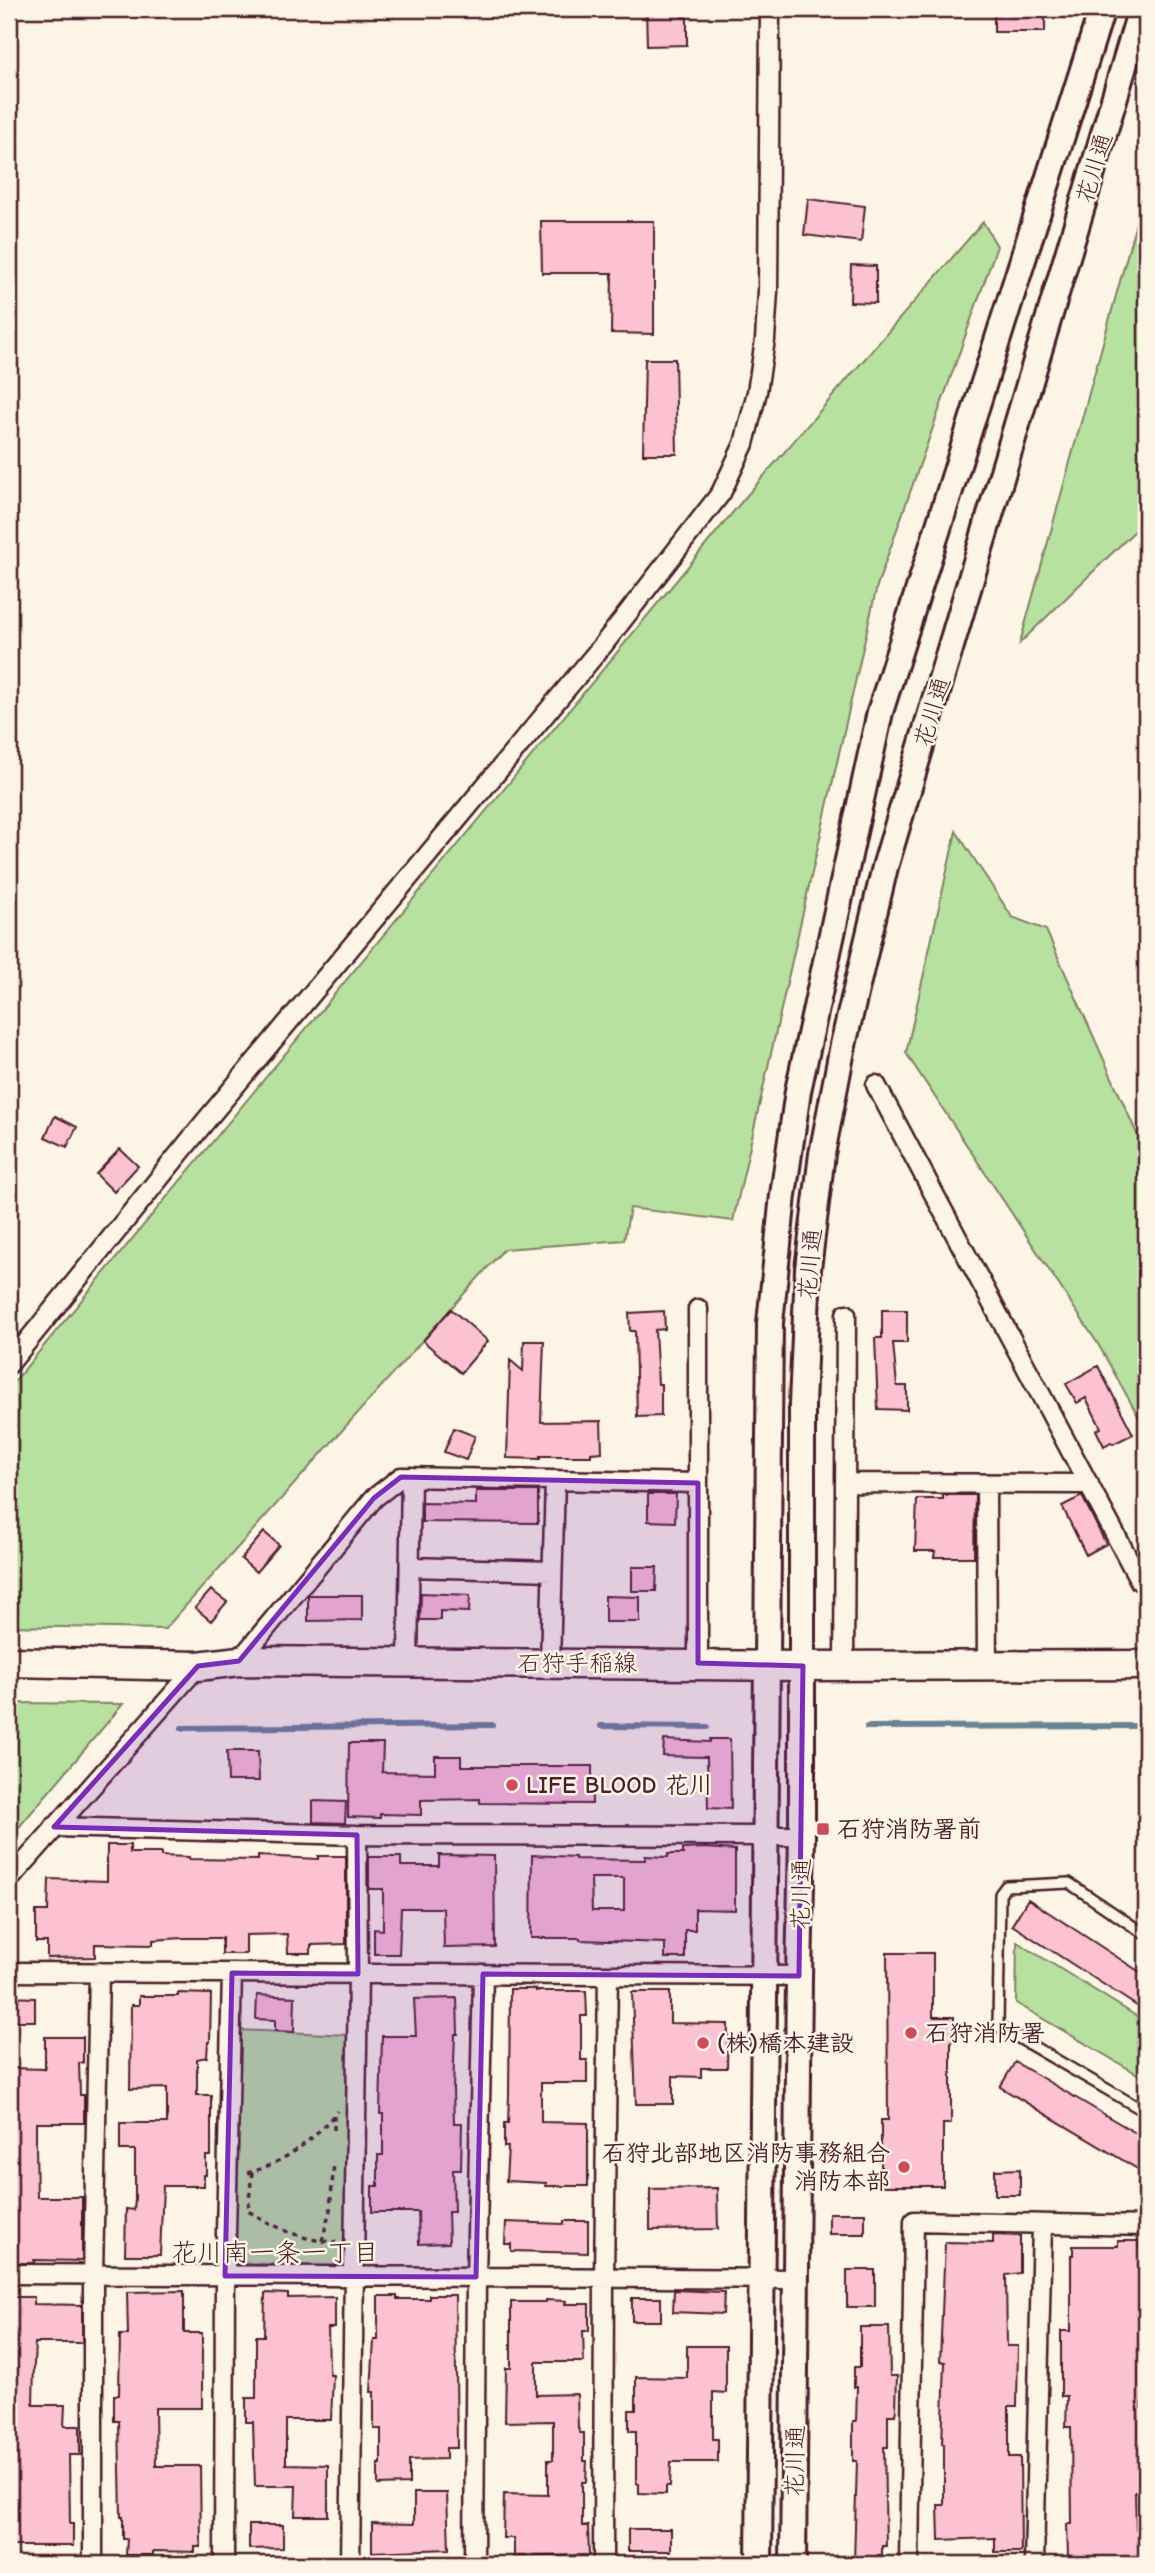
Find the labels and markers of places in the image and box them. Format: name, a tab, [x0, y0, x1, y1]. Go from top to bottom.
place label: LIFE BLOOD 花川	[526, 1771, 713, 1799]
marker: LIFE BLOOD 花川	[504, 1777, 520, 1793]
place label: 石狩消防署前	[837, 1815, 981, 1843]
marker: 石狩消防署前	[815, 1821, 831, 1837]
place label: 石狩消防署	[925, 2019, 1045, 2047]
marker: 石狩消防署	[903, 2025, 919, 2041]
place label: (株)橋本建設	[717, 2029, 854, 2057]
marker: (株)橋本建設	[695, 2035, 711, 2051]
place label: 石狩北部地区消防事務組合 消防本部	[602, 2139, 890, 2195]
marker: 石狩北部地区消防事務組合 消防本部	[896, 2159, 912, 2175]

